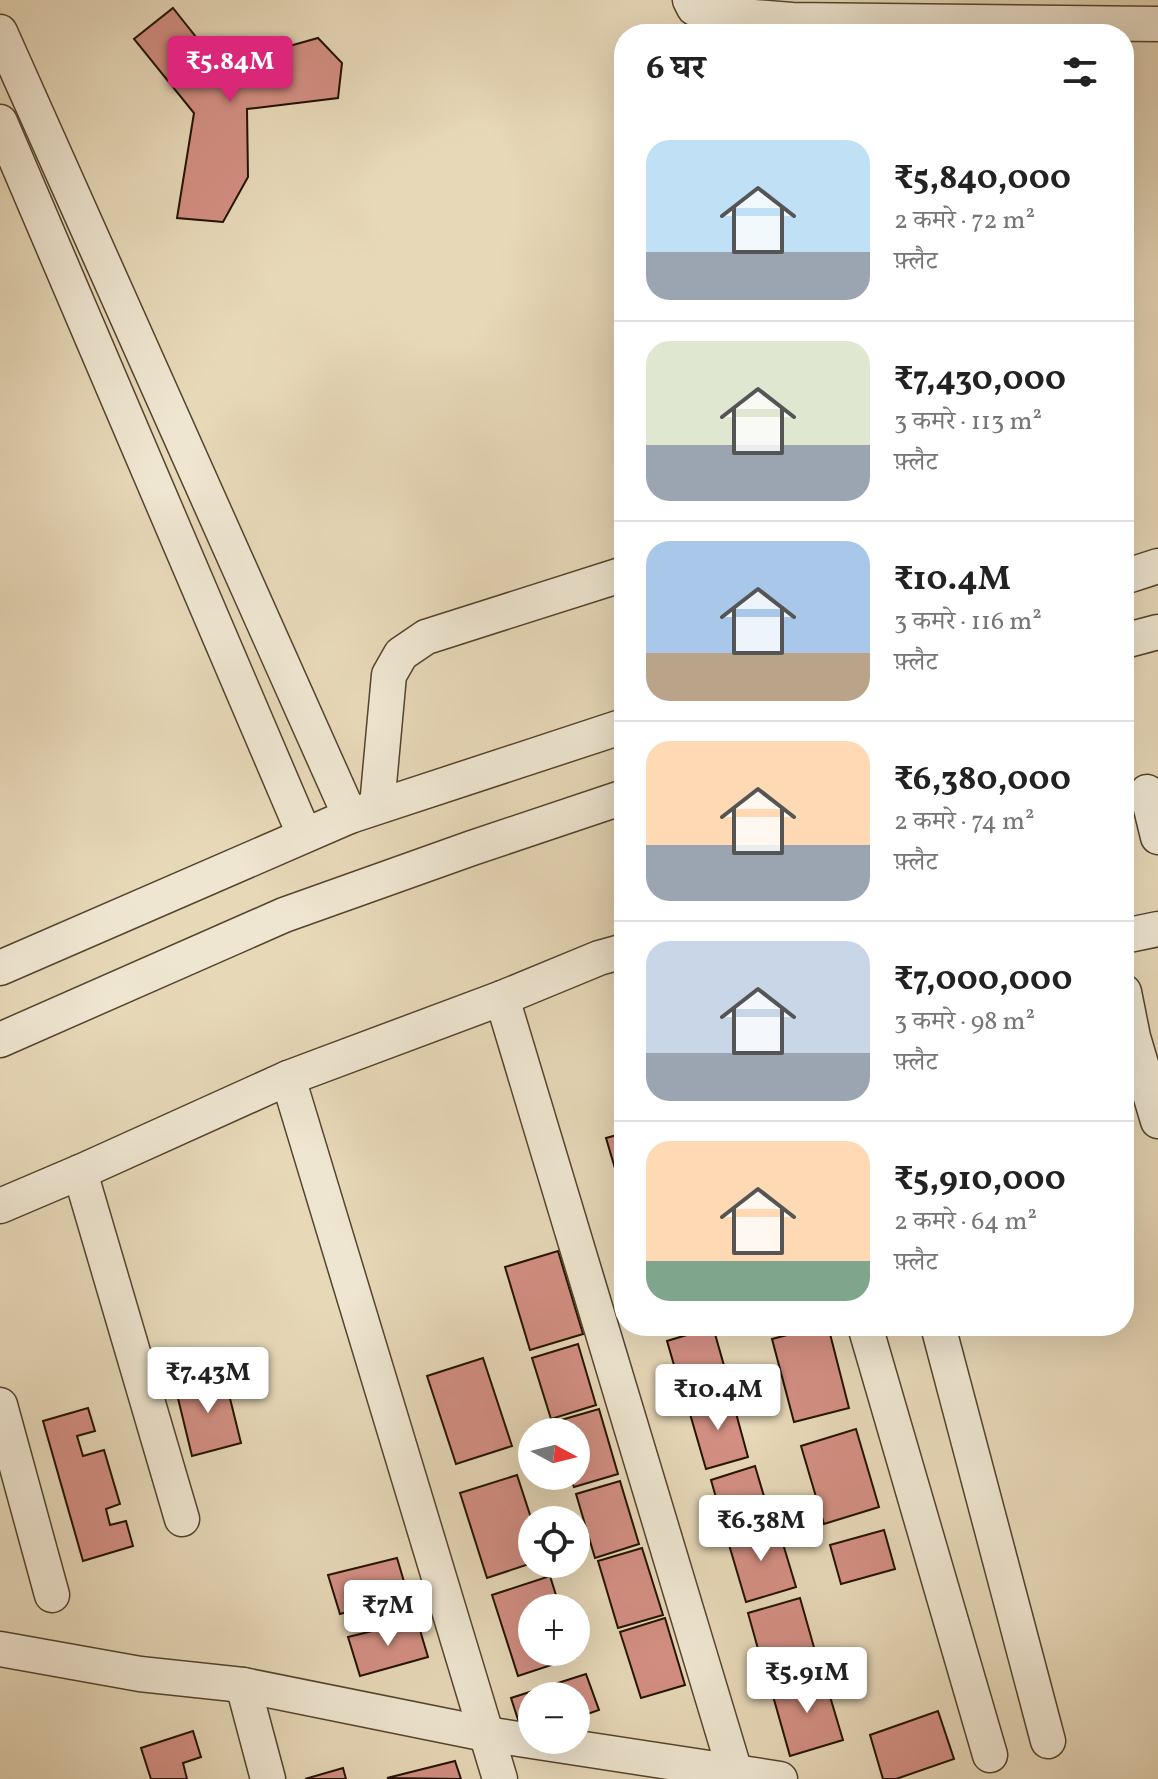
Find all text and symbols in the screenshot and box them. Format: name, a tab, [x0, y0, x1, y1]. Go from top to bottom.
pin: ₹5.84M	[165, 36, 295, 104]
text: ₹5.84M	[186, 44, 274, 80]
text: 6 घर	[646, 46, 705, 93]
icon: filters	[1058, 50, 1102, 94]
text: ₹5,840,000	[894, 156, 1071, 203]
icon: home	[710, 172, 806, 268]
text: 2 कमरे · 72 m²	[894, 203, 1035, 239]
text: फ़्लैट	[894, 244, 937, 280]
text: ₹7,430,000	[894, 357, 1066, 404]
icon: home	[710, 373, 806, 469]
text: 3 कमरे · 113 m²	[894, 404, 1042, 440]
text: फ़्लैट	[894, 445, 937, 481]
text: ₹10.4M	[894, 557, 1011, 604]
icon: home	[710, 573, 806, 669]
text: 3 कमरे · 116 m²	[894, 604, 1042, 640]
text: फ़्लैट	[894, 645, 937, 681]
text: ₹6,380,000	[894, 757, 1071, 804]
icon: home	[710, 773, 806, 869]
text: 2 कमरे · 74 m²	[894, 804, 1035, 840]
text: फ़्लैट	[894, 845, 937, 881]
text: ₹7,000,000	[894, 957, 1072, 1004]
icon: home	[710, 973, 806, 1069]
text: 3 कमरे · 98 m²	[894, 1004, 1035, 1040]
text: फ़्लैट	[894, 1045, 937, 1081]
text: ₹5,910,000	[894, 1157, 1066, 1204]
icon: home	[710, 1173, 806, 1269]
text: 2 कमरे · 64 m²	[894, 1204, 1037, 1240]
text: फ़्लैट	[894, 1245, 937, 1281]
pin: ₹7.43M	[143, 1347, 273, 1415]
text: ₹7.43M	[166, 1355, 250, 1391]
pin: ₹10.4M	[653, 1364, 783, 1432]
text: ₹10.4M	[673, 1372, 763, 1408]
north arrow	[518, 1418, 590, 1490]
map controls	[518, 1418, 590, 1754]
pin: ₹6.38M	[696, 1495, 826, 1563]
text: ₹6.38M	[717, 1503, 805, 1539]
button: locate	[518, 1506, 590, 1578]
pin: ₹7M	[349, 1580, 427, 1648]
text: ₹7M	[362, 1588, 414, 1624]
button: +	[518, 1594, 590, 1666]
pin: ₹5.91M	[742, 1647, 872, 1715]
text: ₹5.91M	[765, 1655, 849, 1691]
button: −	[518, 1682, 590, 1754]

